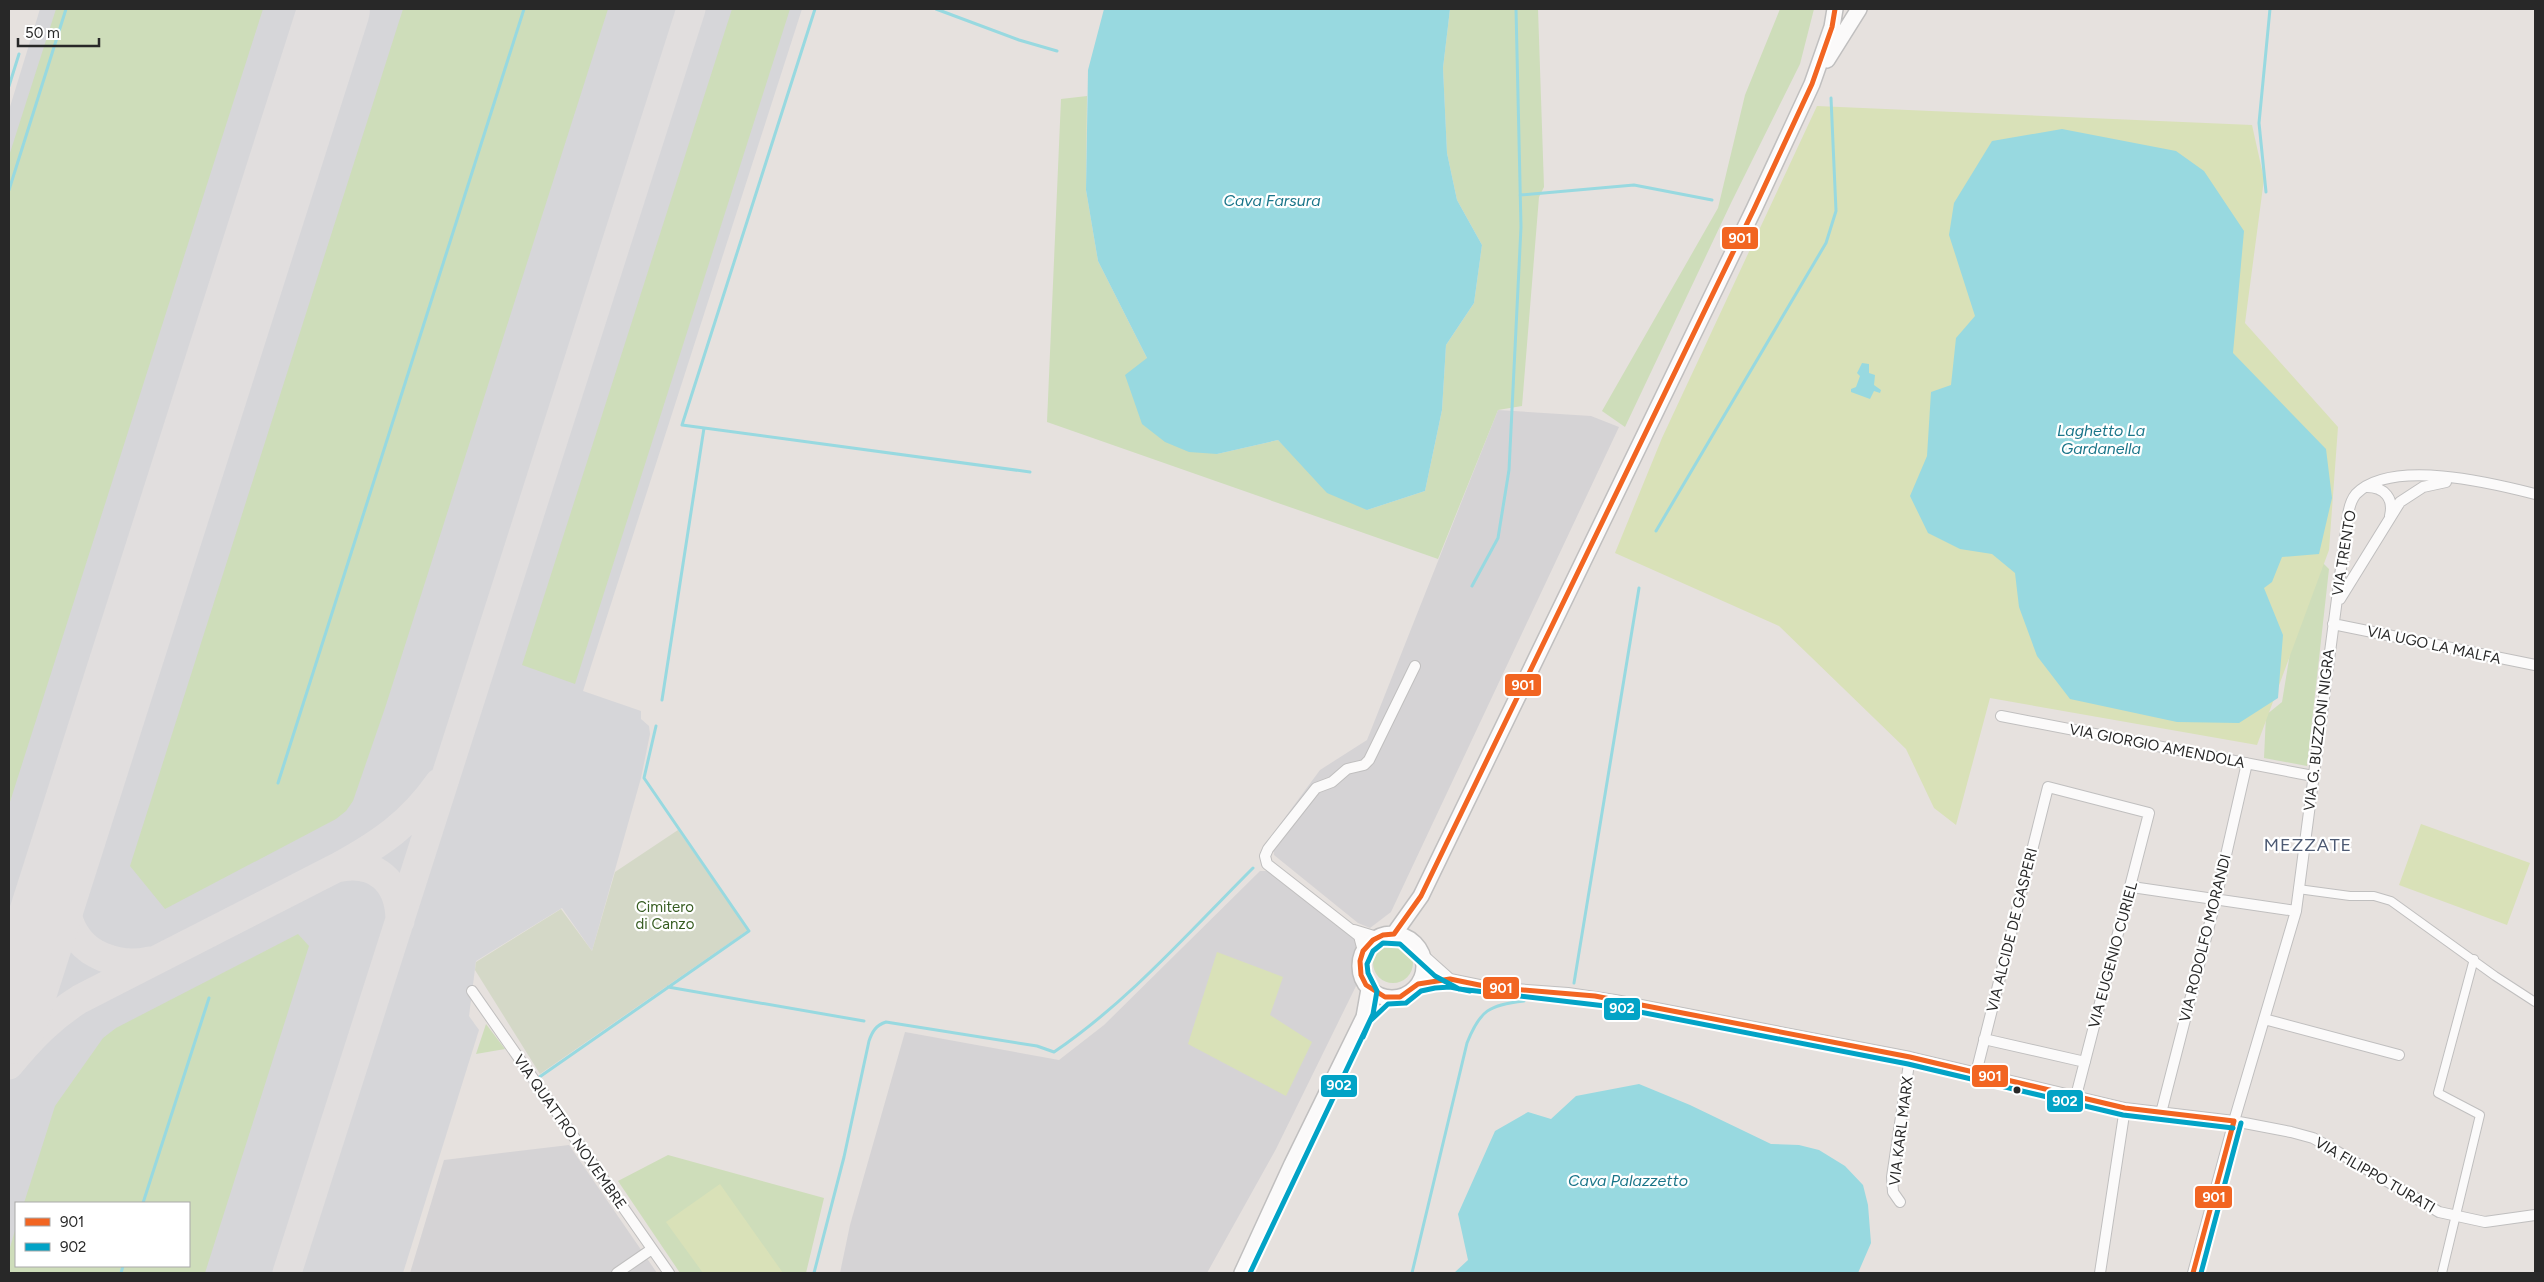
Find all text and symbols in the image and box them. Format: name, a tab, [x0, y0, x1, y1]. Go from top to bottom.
scale bar	[18, 15, 99, 47]
text: 50 m	[25, 24, 60, 42]
water label: Cava Farsura	[1223, 191, 1321, 210]
line badge: 901	[1721, 226, 1759, 250]
text: 901	[1728, 230, 1752, 247]
water label: Laghetto La Gardanella	[2057, 421, 2145, 458]
street label: VIA TRENTO	[2328, 509, 2360, 597]
street label: VIA UGO LA MALFA	[2365, 622, 2503, 668]
street label: VIA G. BUZZONI NIGRA	[2300, 648, 2338, 812]
line badge: 901	[1504, 673, 1542, 697]
text: 901	[1511, 677, 1535, 694]
street label: VIA GIORGIO AMENDOLA	[2068, 720, 2246, 772]
district label: MEZZATE	[2264, 834, 2352, 856]
street label: VIA ALCIDE DE GASPERI	[1983, 846, 2041, 1014]
street label: VIA RODOLFO MORANDI	[2175, 852, 2235, 1024]
street label: VIA EUGENIO CURIEL	[2085, 880, 2141, 1030]
park label: Cimitero di Canzo	[636, 898, 695, 933]
line badge: 901	[1482, 976, 1520, 1000]
text: 901	[1489, 980, 1513, 997]
line badge: 902	[1603, 997, 1641, 1021]
text: 902	[1609, 1000, 1635, 1017]
street label: VIA QUATTRO NOVEMBRE	[510, 1051, 630, 1213]
line badge: 901	[1971, 1064, 2009, 1088]
text: 901	[1978, 1068, 2002, 1085]
line badge: 902	[1320, 1074, 1358, 1098]
street label: VIA KARL MARX	[1885, 1075, 1917, 1187]
text: 902	[1326, 1077, 1352, 1094]
unlabelled marker	[2012, 1085, 2022, 1095]
line badge: 902	[2046, 1089, 2084, 1113]
text: 902	[2052, 1093, 2078, 1110]
street label: VIA FILIPPO TURATI	[2312, 1133, 2438, 1217]
water label: Cava Palazzetto	[1568, 1171, 1688, 1190]
line badge: 901	[2194, 1185, 2233, 1209]
text: 901	[2202, 1189, 2226, 1206]
legend	[15, 1202, 190, 1267]
text: 901	[60, 1213, 84, 1231]
text: 902	[60, 1238, 87, 1256]

